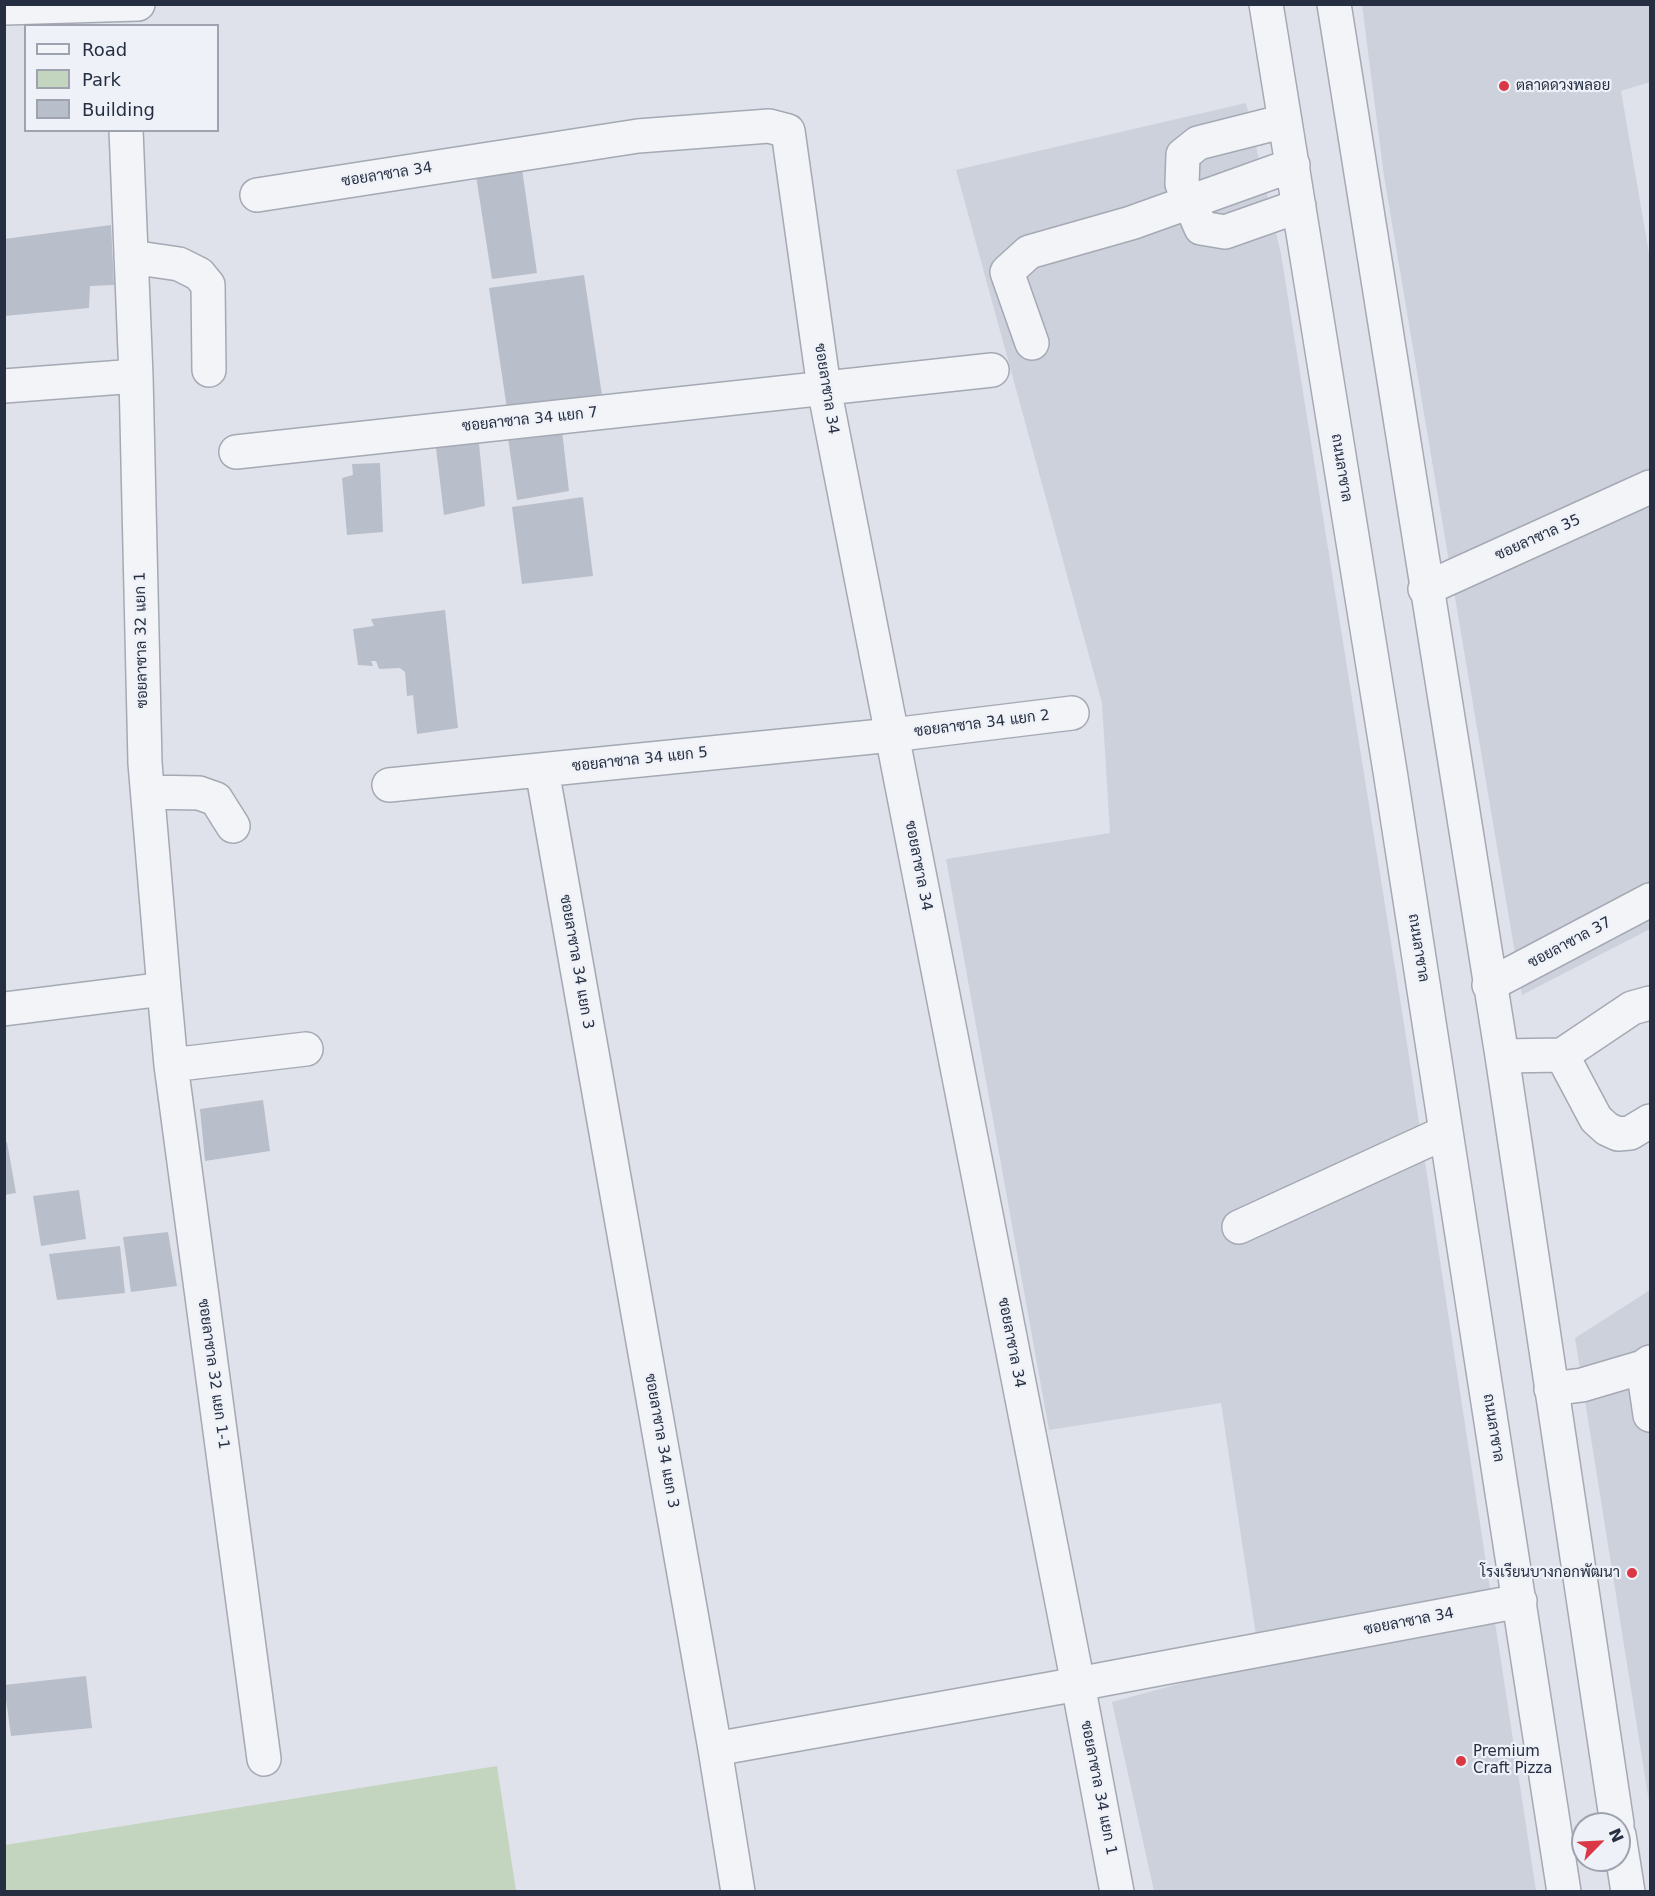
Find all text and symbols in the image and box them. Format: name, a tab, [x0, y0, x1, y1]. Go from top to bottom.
legend	[24, 24, 219, 132]
text: Road	[82, 39, 127, 60]
text: Park	[82, 69, 121, 90]
place label: ตลาดดวงพลอย	[1516, 77, 1610, 95]
marker: ตลาดดวงพลอย	[1497, 79, 1511, 93]
text: Building	[82, 99, 155, 120]
street label: ซอยลาซาล 34	[340, 159, 434, 191]
street label: ซอยลาซาล 34	[810, 342, 842, 436]
street label: ซอยลาซาล 34 แยก 7	[461, 404, 599, 436]
street label: ถนนลาซาล	[1327, 433, 1355, 503]
street label: ซอยลาซาล 35	[1492, 511, 1584, 565]
street label: ซอยลาซาล 32 แยก 1	[132, 572, 152, 708]
street label: ซอยลาซาล 34 แยก 2	[913, 707, 1051, 741]
street label: ซอยลาซาล 34 แยก 5	[571, 744, 709, 776]
street label: ซอยลาซาล 34	[900, 819, 936, 913]
street label: ซอยลาซาล 34 แยก 3	[555, 893, 597, 1031]
street label: ถนนลาซาล	[1404, 913, 1432, 983]
street label: ซอยลาซาล 37	[1525, 914, 1615, 972]
street label: ซอยลาซาล 34	[993, 1296, 1029, 1390]
street label: ซอยลาซาล 32 แยก 1-1	[194, 1298, 232, 1450]
street label: ซอยลาซาล 34 แยก 3	[640, 1372, 682, 1510]
street label: ถนนลาซาล	[1479, 1393, 1507, 1463]
place label: โรงเรียนบางกอกพัฒนา	[1480, 1564, 1620, 1582]
marker: โรงเรียนบางกอกพัฒนา	[1625, 1566, 1639, 1580]
street label: ซอยลาซาล 34	[1362, 1604, 1456, 1640]
street label: ซอยลาซาล 34 แยก 1	[1076, 1719, 1120, 1857]
place label: Premium Craft Pizza	[1473, 1743, 1552, 1778]
marker: Premium Craft Pizza	[1454, 1754, 1468, 1768]
north arrow	[1571, 1812, 1631, 1872]
text: N	[1605, 1825, 1627, 1845]

